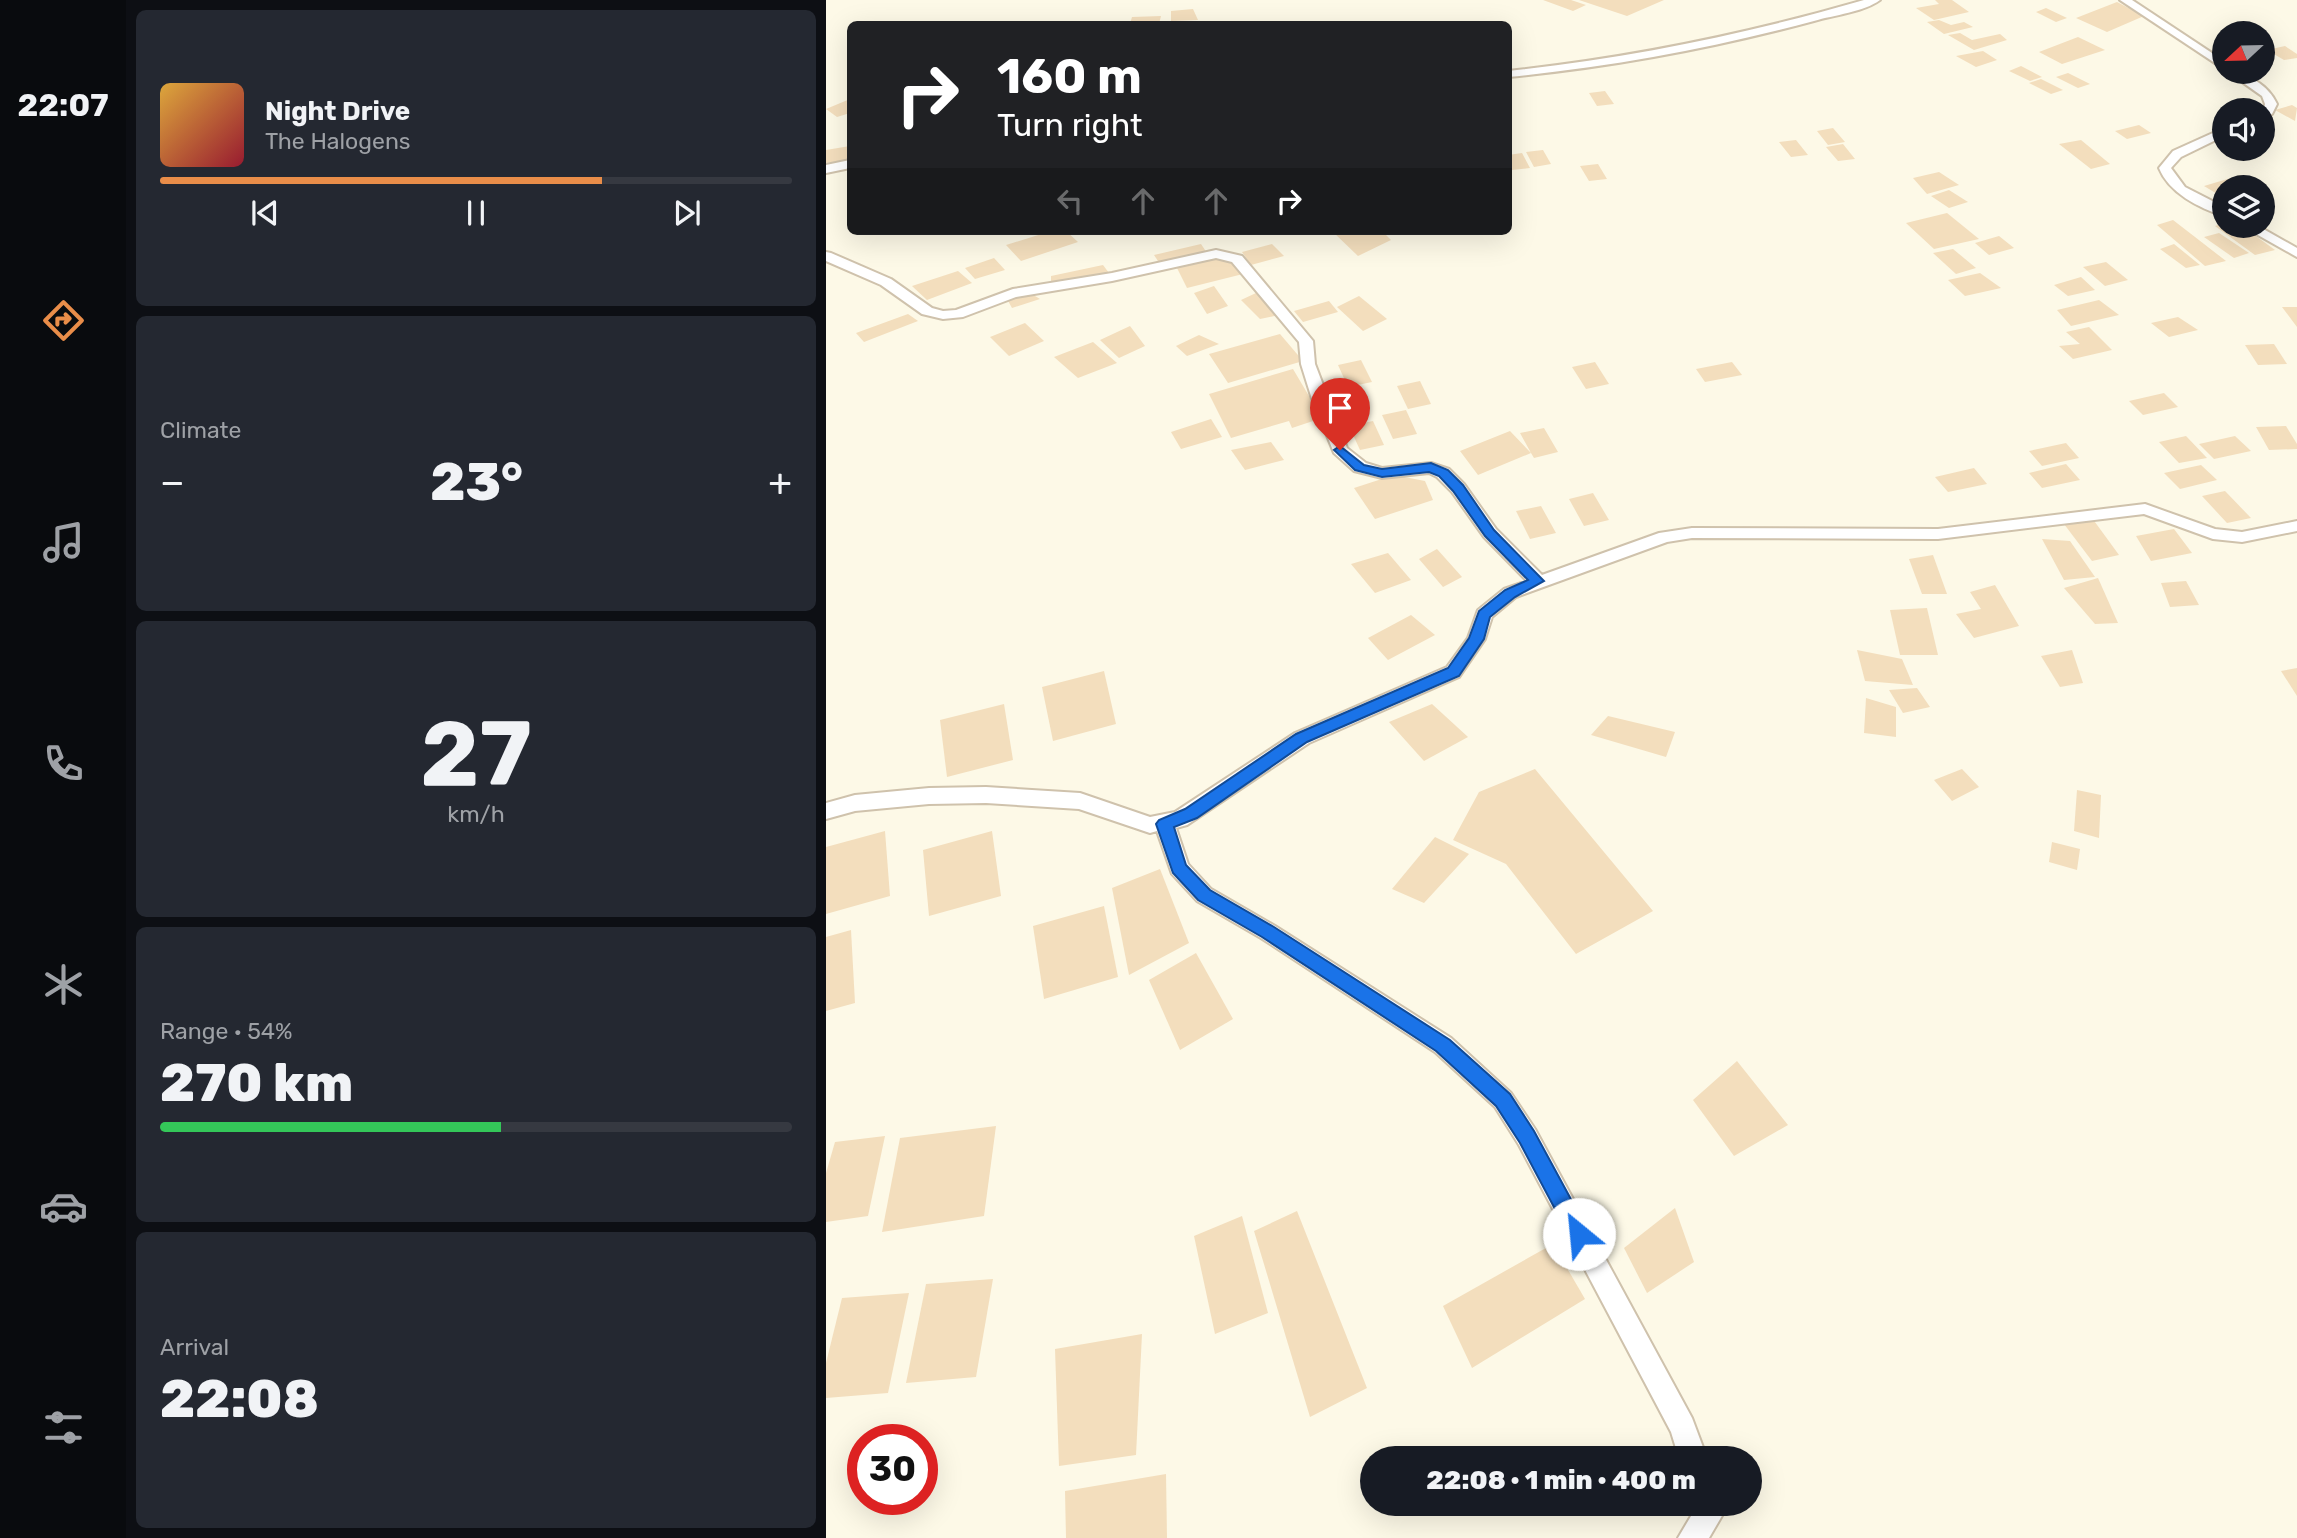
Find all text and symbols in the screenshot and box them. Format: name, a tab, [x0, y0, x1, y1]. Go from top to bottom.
north arrow	[2212, 21, 2275, 84]
map controls	[2212, 21, 2275, 238]
text: 160 m	[997, 47, 1142, 105]
icon: right	[882, 49, 973, 140]
text: 22:07	[17, 86, 109, 124]
text: Night Drive	[265, 96, 410, 127]
button: sound	[2212, 98, 2275, 161]
text: Turn right	[997, 106, 1142, 144]
text: The Halogens	[265, 127, 411, 155]
button: layers	[2212, 175, 2275, 238]
icon: left	[1051, 182, 1089, 220]
icon: ahead	[1124, 182, 1162, 220]
icon: ahead	[1197, 182, 1235, 220]
icon: right	[1270, 182, 1308, 220]
icon: previous	[246, 194, 284, 232]
icon: pause	[457, 194, 495, 232]
icon: next	[668, 194, 706, 232]
icon: directions	[39, 296, 88, 345]
pin	[1310, 378, 1370, 450]
icon: arrive	[1321, 389, 1359, 427]
text: Climate	[160, 416, 241, 444]
text: 23°	[430, 451, 523, 513]
text: −	[160, 459, 185, 505]
text: +	[768, 459, 792, 505]
icon: music	[39, 518, 88, 567]
text: 27	[420, 700, 532, 808]
icon: phone	[39, 739, 88, 788]
text: km/h	[447, 800, 505, 828]
icon: climate	[39, 960, 88, 1009]
text: Range · 54%	[160, 1017, 293, 1045]
text: 270 km	[160, 1052, 353, 1114]
icon: car	[39, 1182, 88, 1231]
position arrow	[1542, 1197, 1616, 1271]
text: Arrival	[160, 1333, 229, 1361]
text: 22:08	[160, 1368, 319, 1430]
icon: filters	[39, 1403, 88, 1452]
speed limit sign: 30	[847, 1424, 938, 1515]
text: 22:08 · 1 min · 400 m	[1426, 1465, 1696, 1496]

